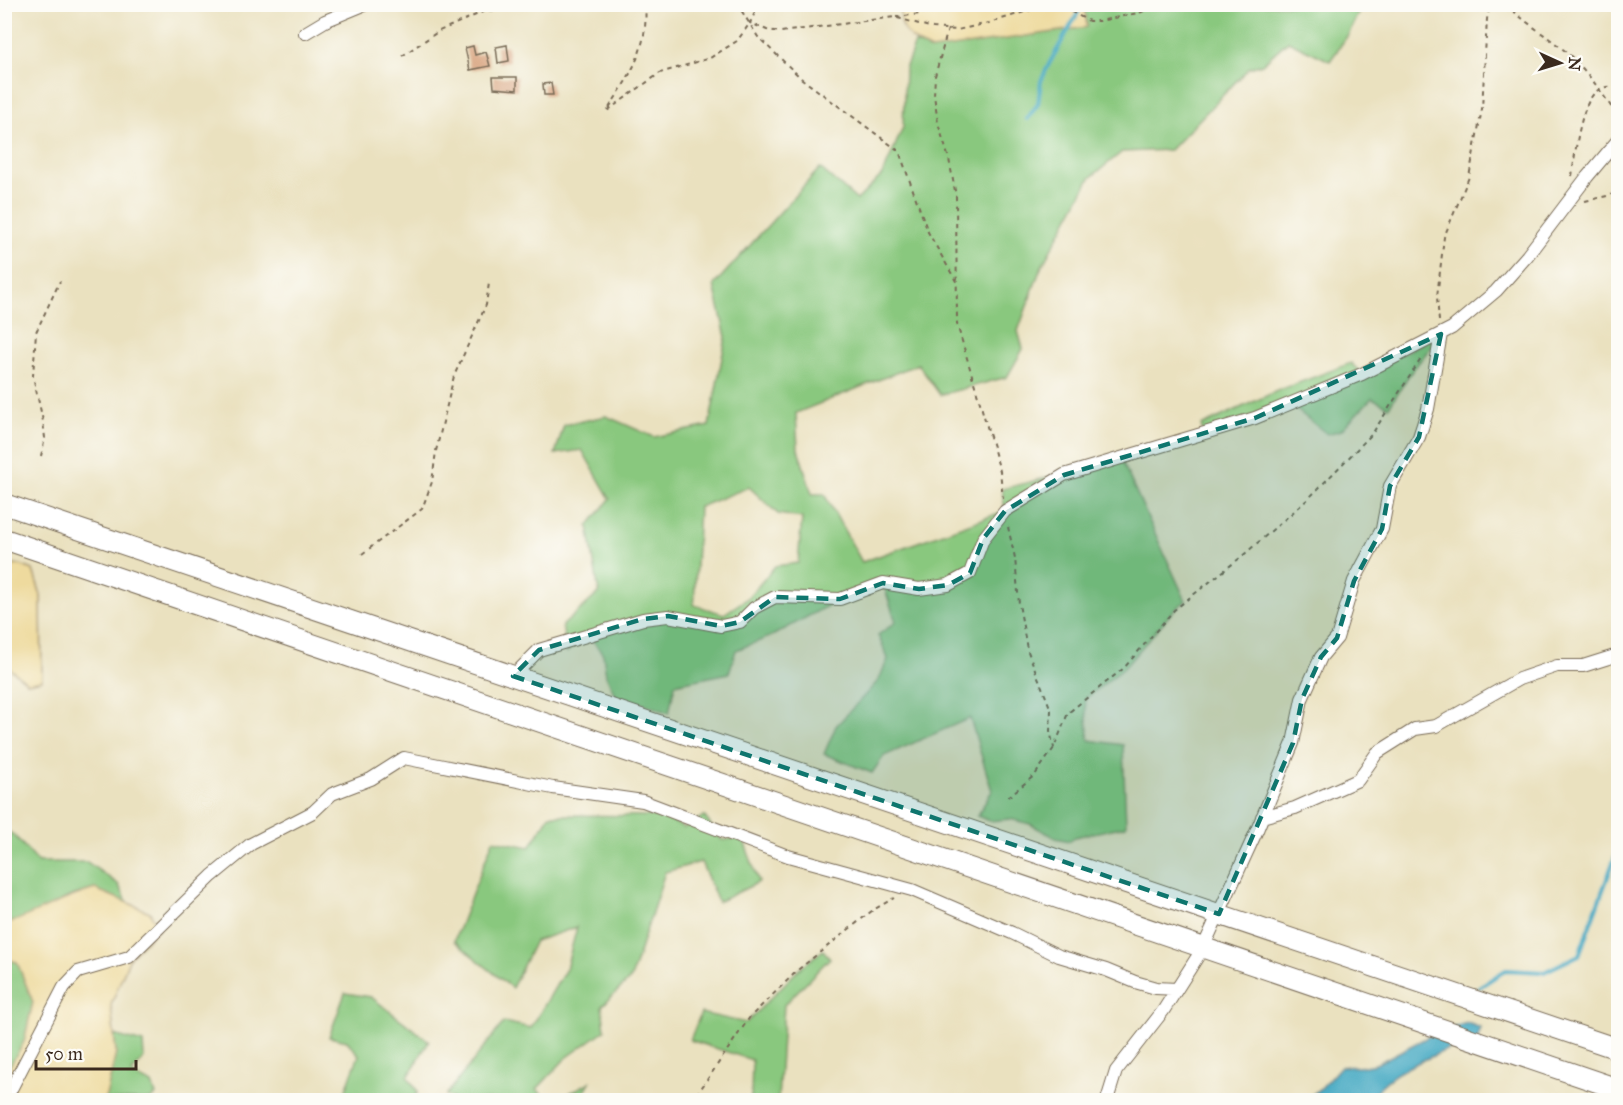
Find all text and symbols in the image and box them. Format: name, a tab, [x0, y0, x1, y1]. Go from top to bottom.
north arrow	[1530, 33, 1590, 93]
text: N	[1564, 57, 1584, 72]
scale bar	[36, 1033, 136, 1071]
text: 50 m	[45, 1043, 83, 1065]

